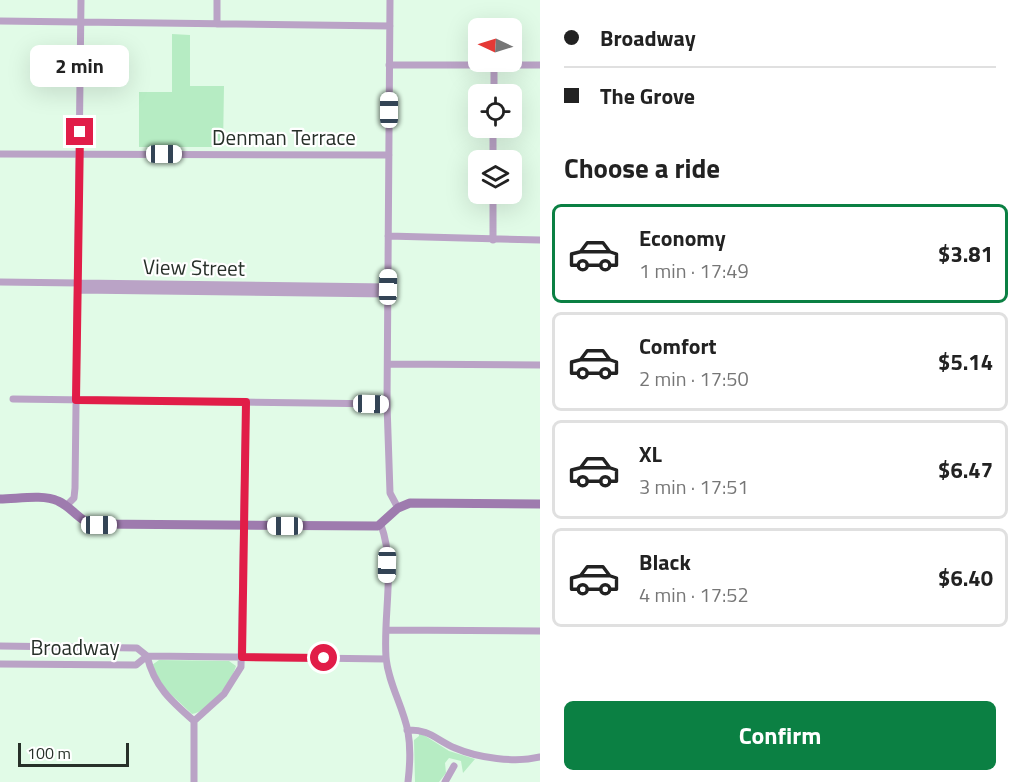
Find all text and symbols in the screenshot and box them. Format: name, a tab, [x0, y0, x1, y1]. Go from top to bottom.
north arrow	[468, 18, 522, 72]
map controls	[468, 18, 522, 204]
text: Broadway	[600, 21, 696, 55]
callout: 2 min	[31, 45, 130, 87]
text: 2 min	[55, 50, 104, 81]
text: The Grove	[600, 79, 695, 113]
button: locate	[468, 84, 522, 138]
car	[380, 92, 398, 128]
route end	[66, 118, 93, 145]
street label: Denman Terrace	[212, 121, 356, 153]
car	[146, 145, 182, 163]
text: Choose a ride	[564, 147, 720, 188]
button: layers	[468, 150, 522, 204]
text: Economy	[639, 221, 726, 255]
icon: car	[567, 227, 621, 281]
text: $3.81	[938, 237, 993, 271]
street label: View Street	[143, 250, 246, 284]
text: 1 min · 17:49	[639, 255, 749, 286]
car	[379, 269, 397, 305]
text: Comfort	[639, 329, 717, 363]
icon: car	[567, 335, 621, 389]
text: $5.14	[938, 345, 993, 379]
text: 2 min · 17:50	[639, 363, 749, 394]
car	[353, 395, 389, 413]
text: XL	[639, 437, 662, 471]
icon: car	[567, 443, 621, 497]
text: $6.47	[938, 453, 993, 487]
text: 3 min · 17:51	[639, 471, 749, 502]
car	[81, 516, 117, 534]
car	[267, 517, 303, 535]
text: Black	[639, 545, 691, 579]
car	[378, 547, 396, 583]
icon: car	[567, 551, 621, 605]
text: $6.40	[938, 561, 993, 595]
text: 4 min · 17:52	[639, 579, 749, 610]
street label: Broadway	[30, 631, 120, 663]
route start	[310, 644, 337, 671]
button: Confirm	[564, 701, 996, 770]
scale bar	[18, 740, 129, 768]
text: 100 m	[27, 741, 71, 765]

